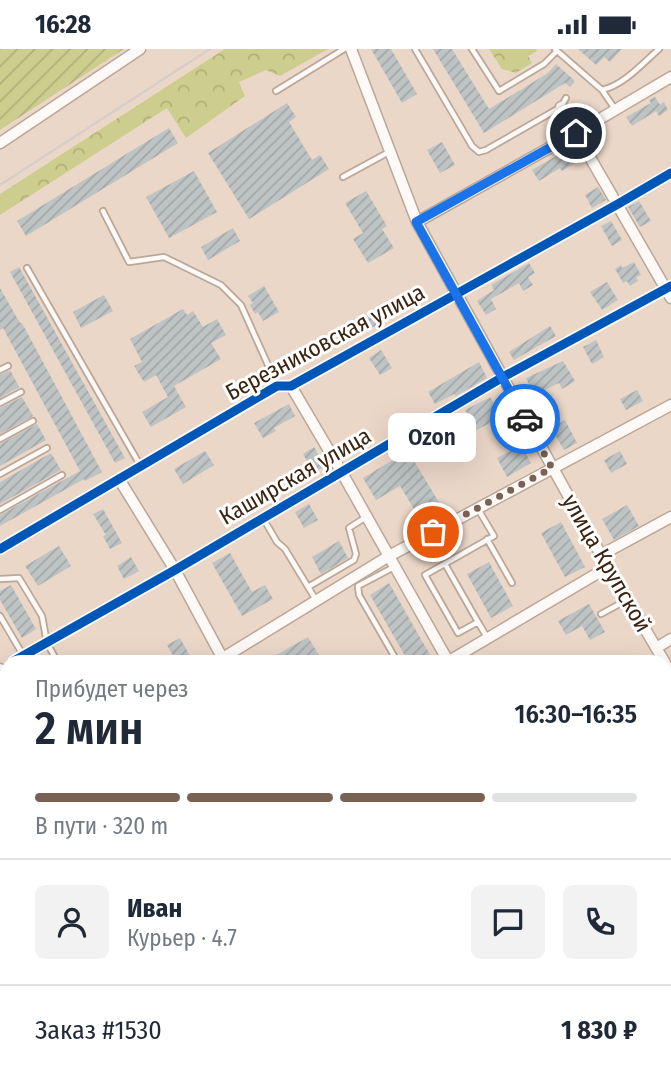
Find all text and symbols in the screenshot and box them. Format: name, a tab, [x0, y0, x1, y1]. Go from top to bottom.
text: 16:28	[35, 9, 91, 40]
pin	[546, 103, 606, 163]
icon: home	[557, 114, 595, 152]
street label: Березниковская улица	[221, 278, 429, 406]
courier	[490, 384, 560, 454]
icon: car	[506, 400, 544, 438]
callout: Ozon	[389, 413, 477, 462]
street label: Каширская улица	[214, 421, 376, 531]
text: Ozon	[408, 423, 456, 451]
street label: улица Крупской	[556, 489, 658, 637]
pin	[403, 502, 463, 562]
icon: bag	[414, 513, 452, 551]
text: Прибудет через	[35, 675, 188, 703]
text: 16:30–16:35	[515, 699, 637, 730]
text: 2 мин	[35, 701, 143, 756]
text: В пути · 320 m	[35, 812, 168, 840]
button: person	[35, 885, 109, 959]
button: chat	[471, 885, 545, 959]
button: phone	[563, 885, 637, 959]
text: Иван	[127, 893, 182, 924]
text: Курьер · 4.7	[127, 924, 237, 952]
text: Заказ #1530	[35, 1015, 162, 1046]
text: 1 830 ₽	[561, 1015, 637, 1046]

